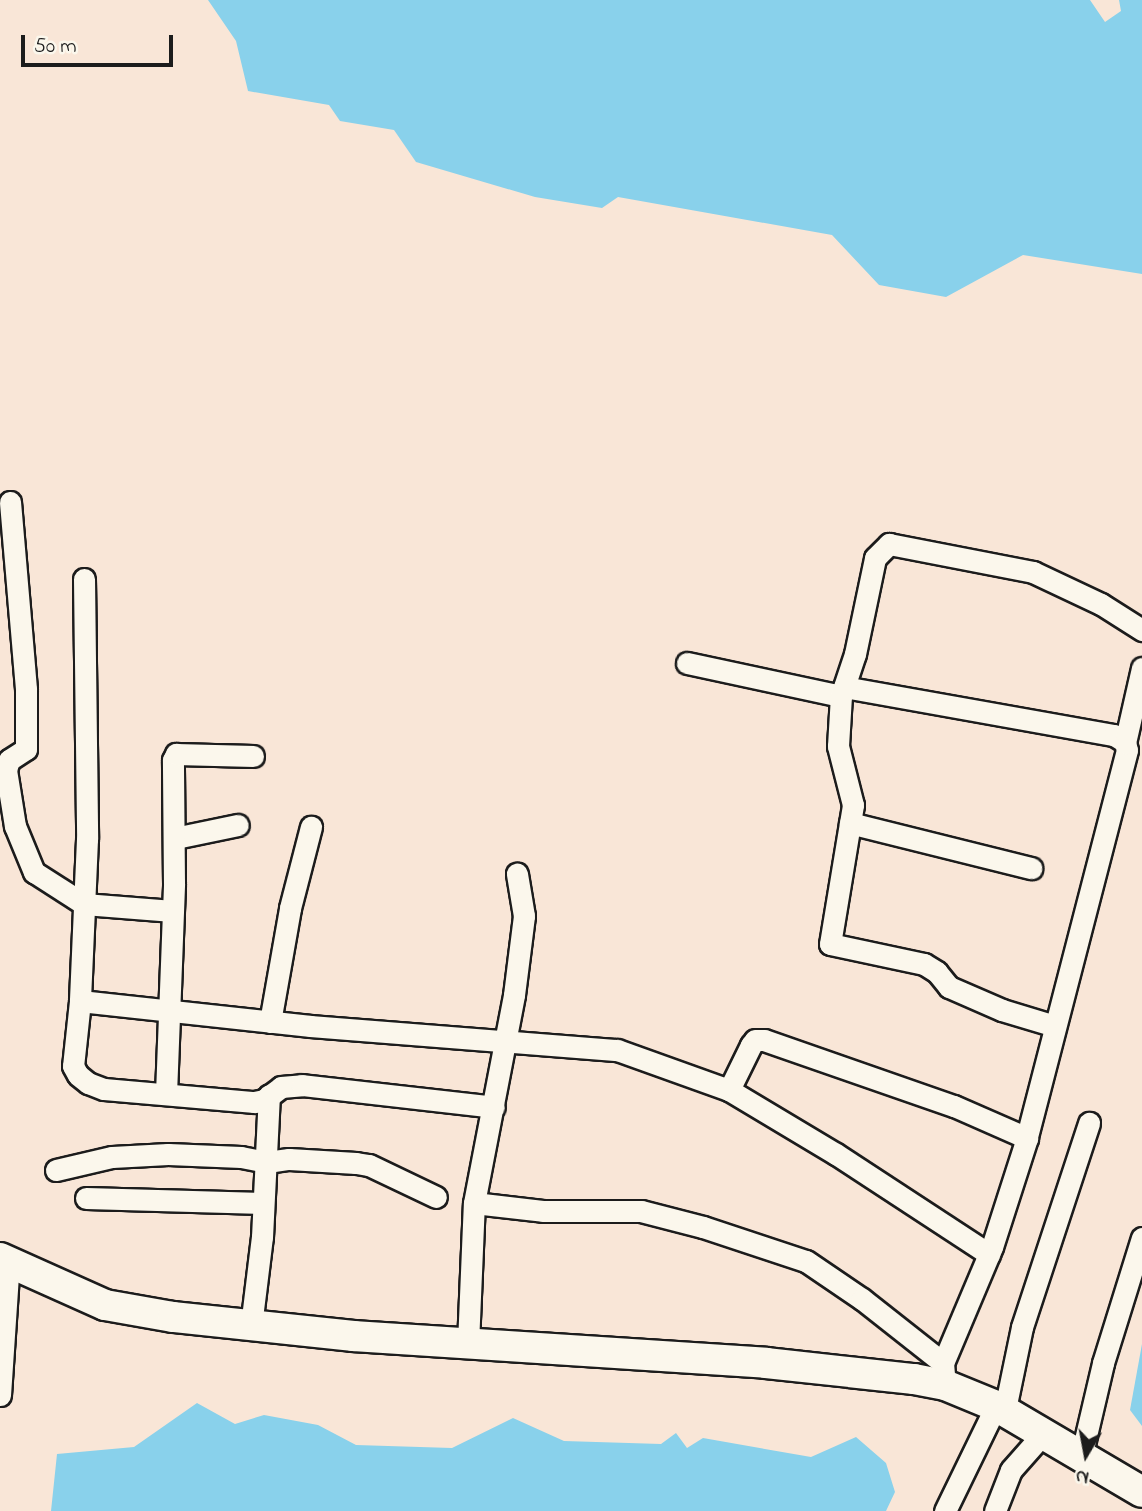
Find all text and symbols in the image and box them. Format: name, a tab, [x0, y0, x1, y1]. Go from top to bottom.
scale bar	[24, 21, 177, 65]
text: 50 m	[34, 32, 77, 62]
north arrow	[1051, 1420, 1121, 1490]
text: N	[1074, 1462, 1091, 1491]

